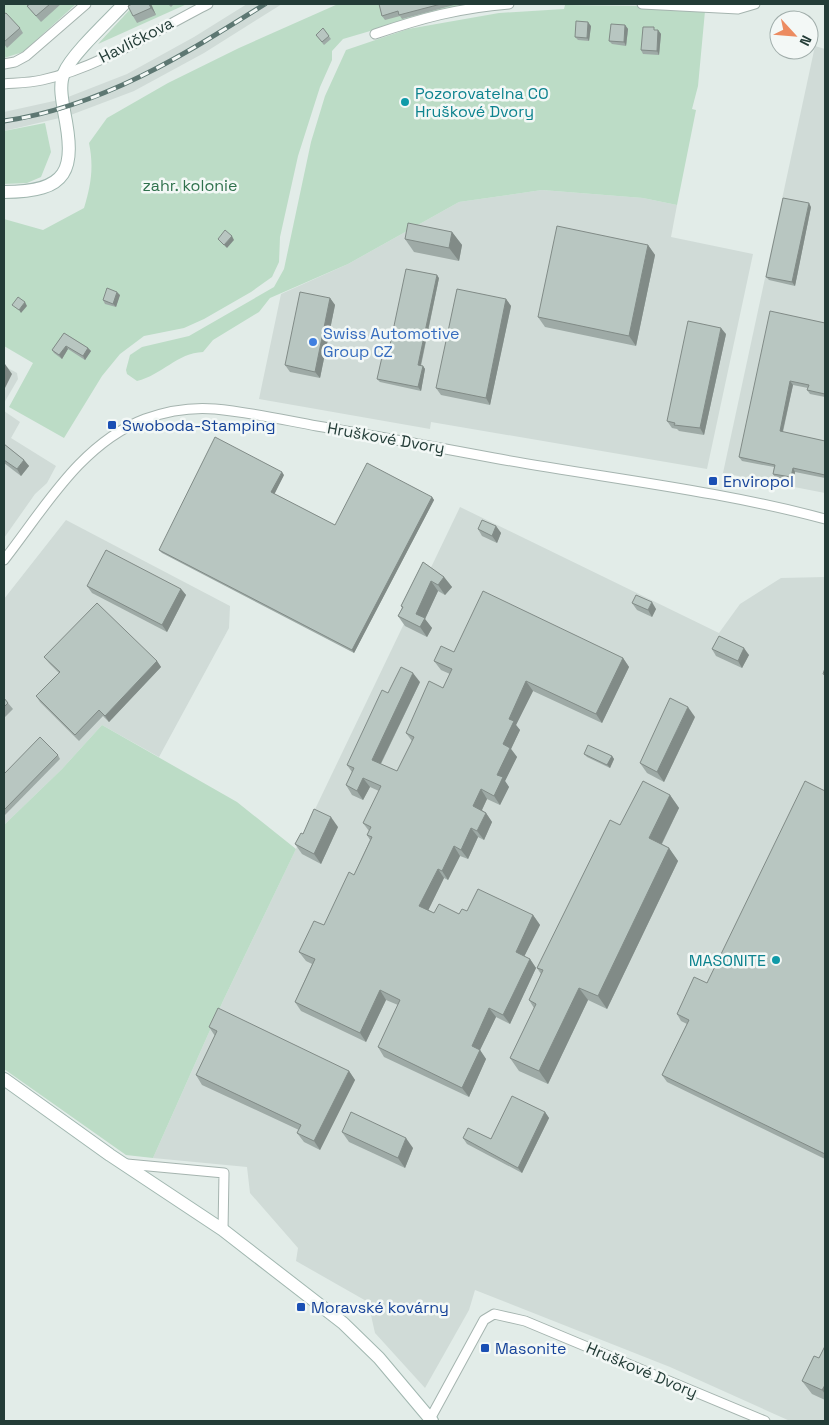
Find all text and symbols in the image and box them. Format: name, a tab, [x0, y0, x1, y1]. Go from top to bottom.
north arrow	[769, 10, 819, 60]
street label: Havlíčkova	[95, 12, 177, 68]
text: N	[796, 33, 816, 49]
place label: Pozorovatelna CO Hruškové Dvory	[415, 83, 549, 122]
marker: Pozorovatelna CO Hruškové Dvory	[399, 96, 411, 108]
park label: zahr. kolonie	[142, 175, 238, 196]
place label: Swiss Automotive Group CZ	[323, 323, 460, 362]
marker: Swiss Automotive Group CZ	[307, 336, 319, 348]
place label: Swoboda-Stamping	[122, 415, 276, 436]
street label: Hruškové Dvory	[326, 417, 446, 459]
marker: Swoboda-Stamping	[106, 419, 118, 431]
place label: Enviropol	[723, 471, 794, 492]
marker: Enviropol	[707, 475, 719, 487]
place label: MASONITE	[689, 950, 766, 971]
marker: MASONITE	[770, 954, 782, 966]
place label: Moravské kovárny	[311, 1297, 449, 1318]
marker: Moravské kovárny	[295, 1301, 307, 1313]
street label: Hruškové Dvory	[583, 1337, 701, 1403]
place label: Masonite	[495, 1338, 567, 1359]
marker: Masonite	[479, 1342, 491, 1354]

